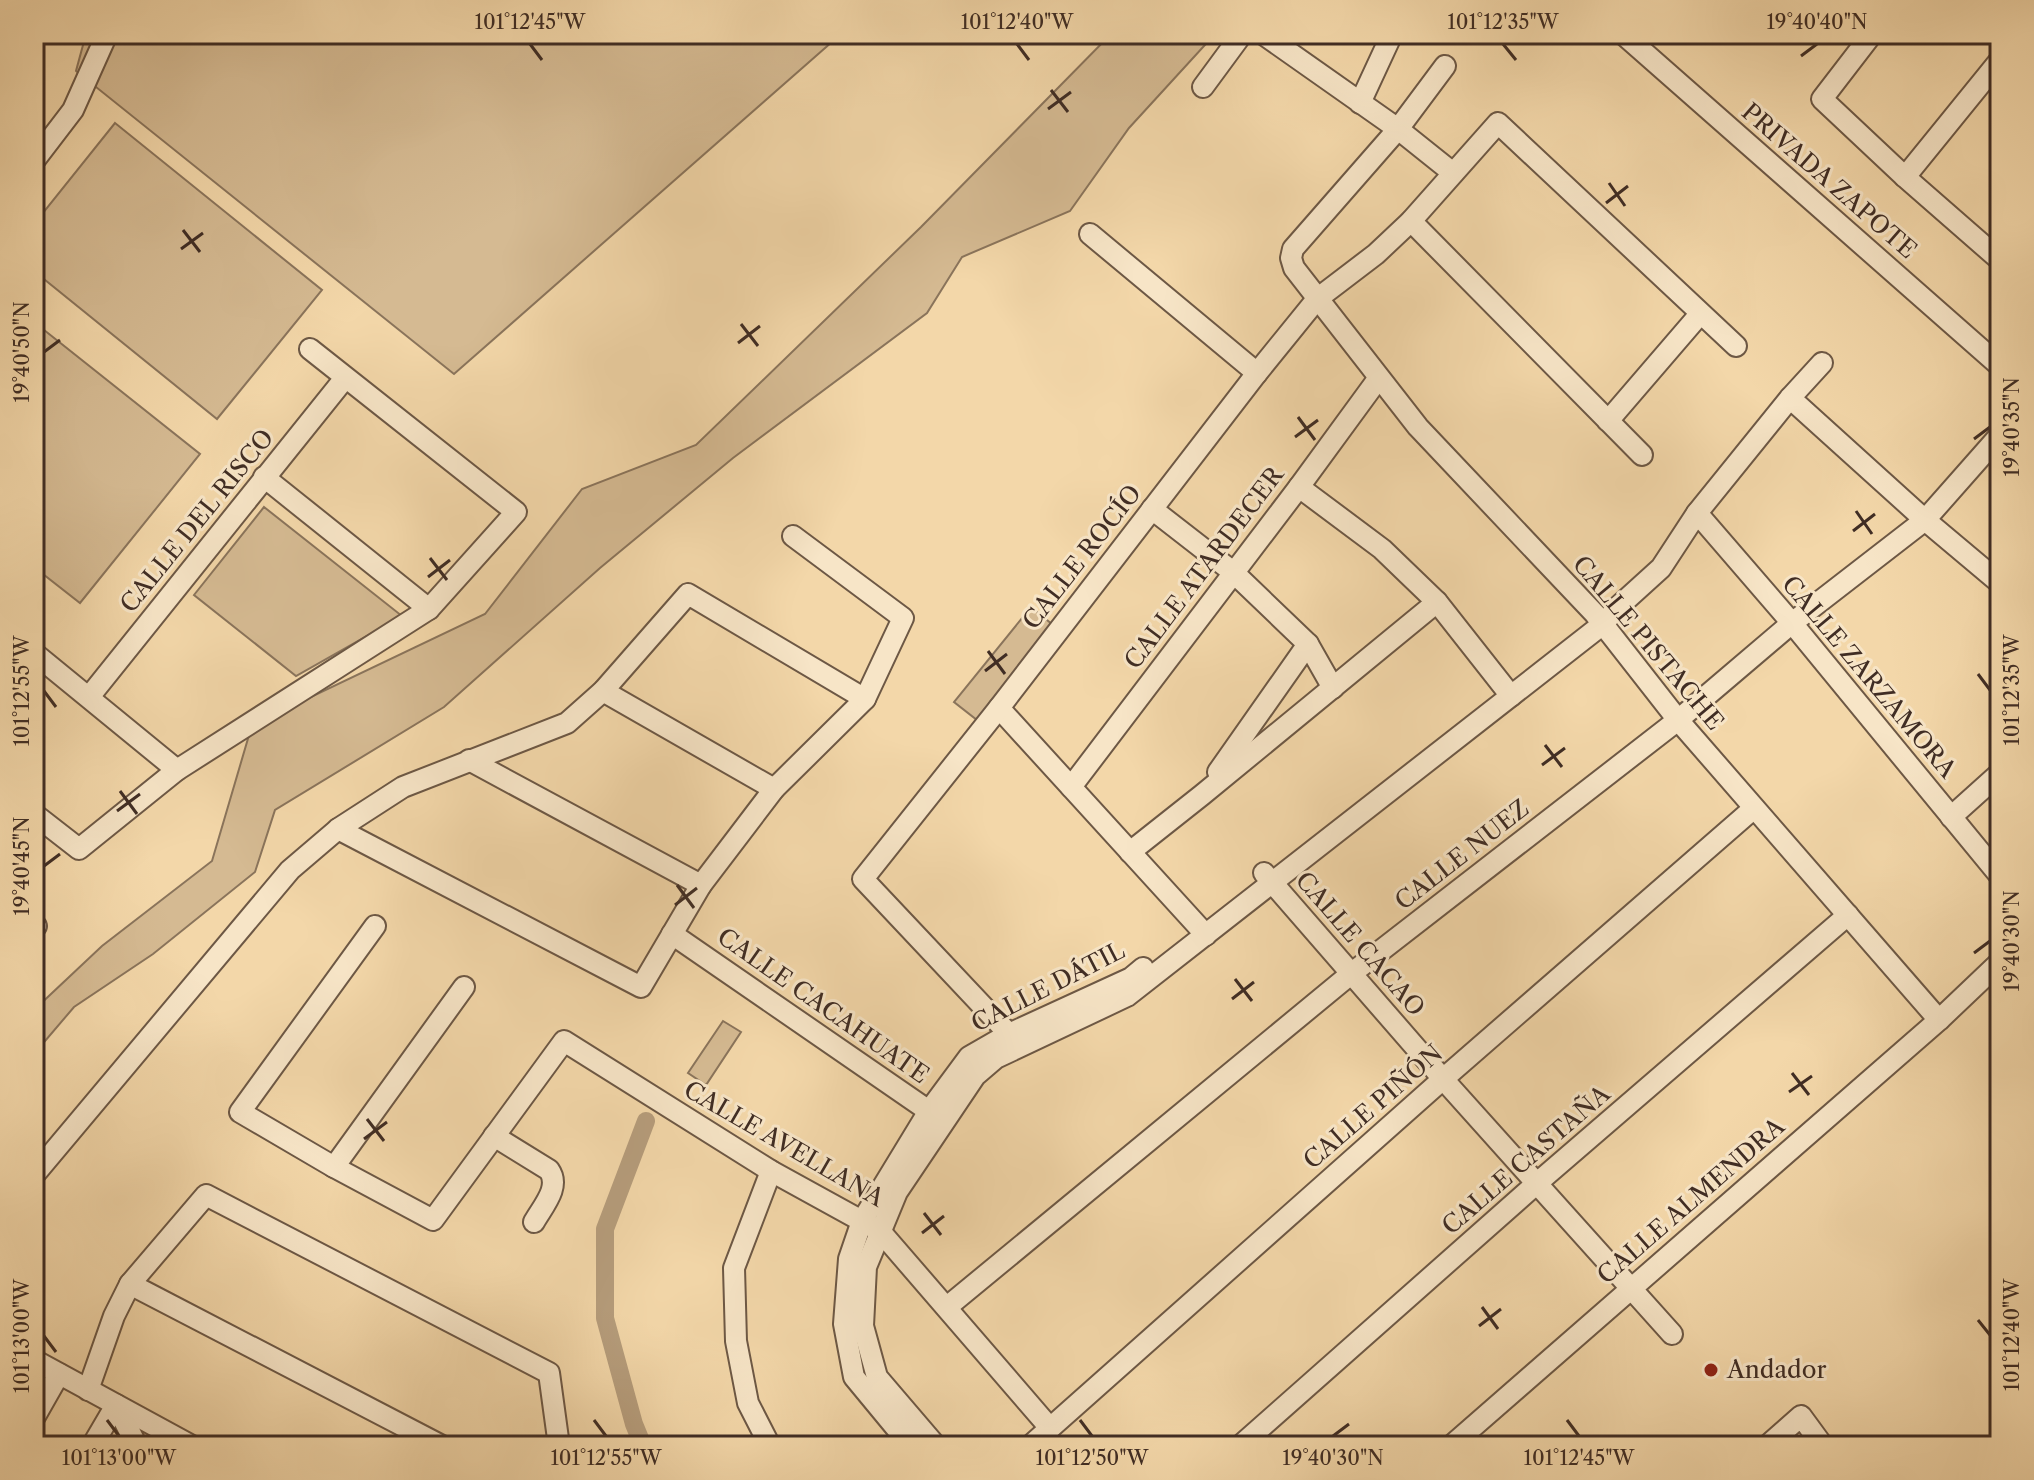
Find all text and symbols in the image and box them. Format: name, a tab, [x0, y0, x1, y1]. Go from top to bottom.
text: 101°12'45"W	[475, 10, 587, 34]
text: 101°12'40"W	[961, 10, 1074, 34]
text: 101°12'35"W	[1447, 10, 1560, 34]
text: 19°40'40"N	[1766, 10, 1868, 34]
street label: PRIVADA ZAPOTE	[1736, 97, 1923, 264]
text: 19°40'50"N	[10, 301, 34, 403]
text: 19°40'35"N	[2000, 377, 2024, 477]
street label: CALLE DEL RISCO	[114, 423, 279, 618]
street label: CALLE ATARDECER	[1118, 460, 1290, 674]
street label: CALLE ROCÍO	[1015, 478, 1147, 635]
street label: CALLE PISTACHE	[1567, 550, 1730, 736]
street label: CALLE ZARZAMORA	[1776, 570, 1963, 785]
text: 101°12'35"W	[2000, 633, 2024, 746]
text: 101°12'55"W	[10, 634, 34, 747]
street label: CALLE NUEZ	[1389, 793, 1534, 916]
text: 19°40'45"N	[10, 816, 34, 916]
street label: CALLE CACAO	[1290, 866, 1431, 1022]
text: 19°40'30"N	[2000, 890, 2024, 992]
street label: CALLE CACAHUATE	[712, 922, 935, 1090]
street label: CALLE DÁTIL	[966, 935, 1129, 1038]
street label: CALLE PIÑÓN	[1297, 1038, 1448, 1175]
street label: CALLE AVELLANA	[679, 1074, 890, 1213]
street label: CALLE CASTAÑA	[1435, 1077, 1616, 1240]
street label: CALLE ALMENDRA	[1591, 1111, 1791, 1290]
text: 101°13'00"W	[10, 1278, 34, 1393]
text: 101°12'40"W	[2000, 1278, 2024, 1391]
place label: Andador	[1726, 1355, 1827, 1384]
marker: Andador	[1702, 1361, 1720, 1379]
text: 101°13'00"W	[62, 1446, 177, 1470]
text: 101°12'55"W	[550, 1446, 663, 1470]
text: 101°12'50"W	[1036, 1446, 1150, 1470]
text: 19°40'30"N	[1282, 1446, 1384, 1470]
text: 101°12'45"W	[1524, 1446, 1636, 1470]

